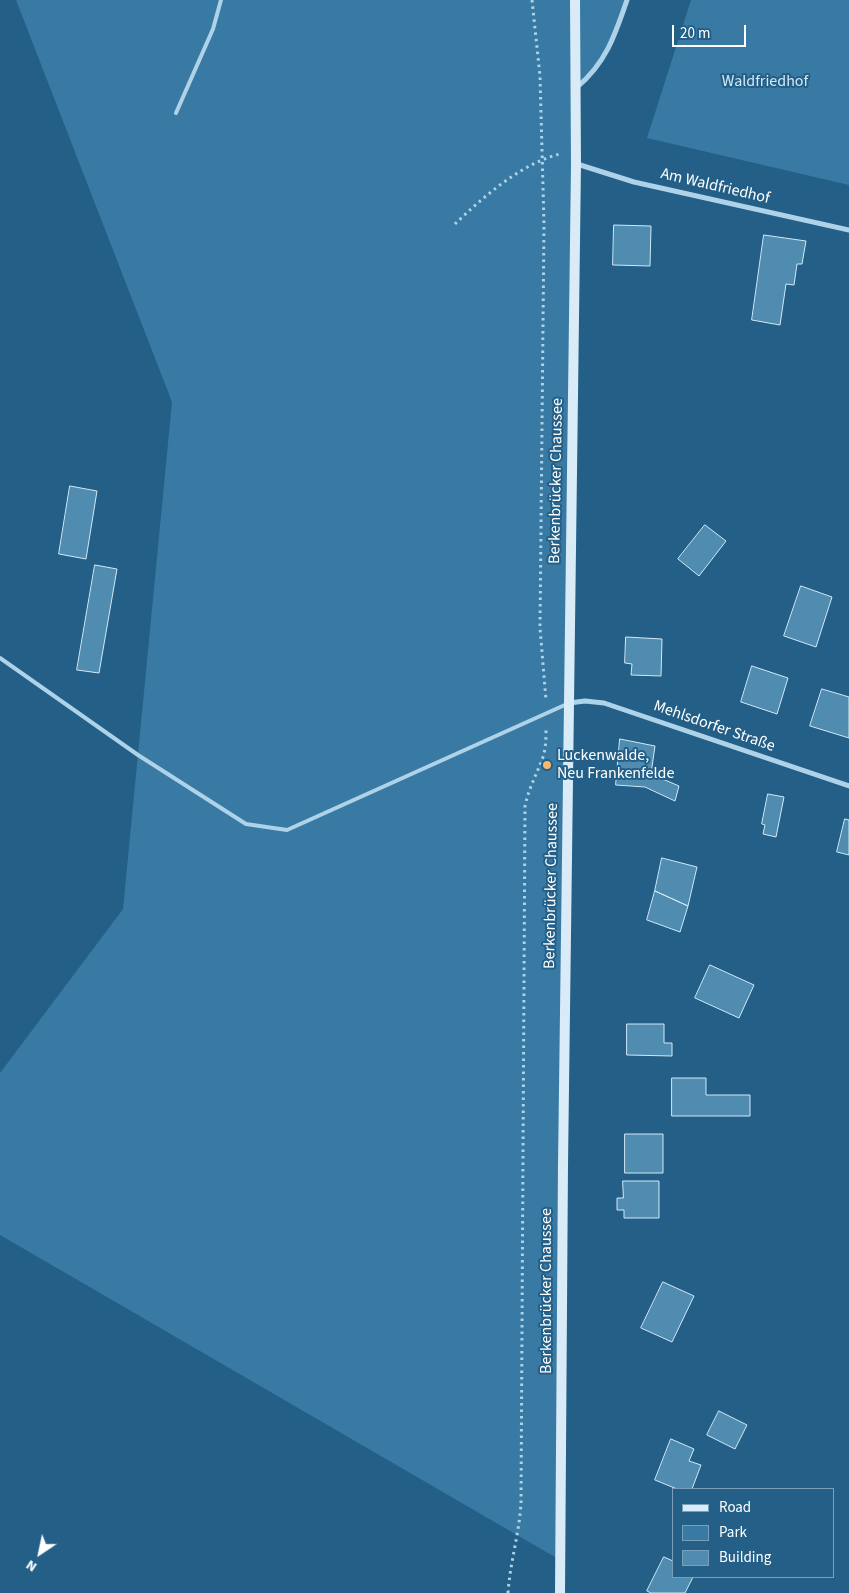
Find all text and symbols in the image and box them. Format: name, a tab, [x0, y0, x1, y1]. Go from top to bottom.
scale bar	[674, 15, 748, 47]
text: 20 m	[680, 23, 710, 44]
park label: Waldfriedhof	[722, 72, 808, 92]
street label: Am Waldfriedhof	[659, 165, 771, 209]
street label: Berkenbrücker Chaussee	[546, 398, 568, 564]
street label: Mehlsdorfer Straße	[651, 697, 777, 757]
place label: Luckenwalde, Neu Frankenfelde	[557, 746, 674, 784]
marker: Luckenwalde, Neu Frankenfelde	[541, 759, 553, 771]
street label: Berkenbrücker Chaussee	[541, 803, 563, 969]
street label: Berkenbrücker Chaussee	[537, 1208, 557, 1374]
legend	[672, 1488, 834, 1578]
text: Road	[719, 1497, 751, 1518]
text: Park	[719, 1522, 747, 1543]
north arrow	[15, 1528, 65, 1578]
text: Building	[719, 1547, 771, 1568]
text: N	[22, 1555, 41, 1576]

